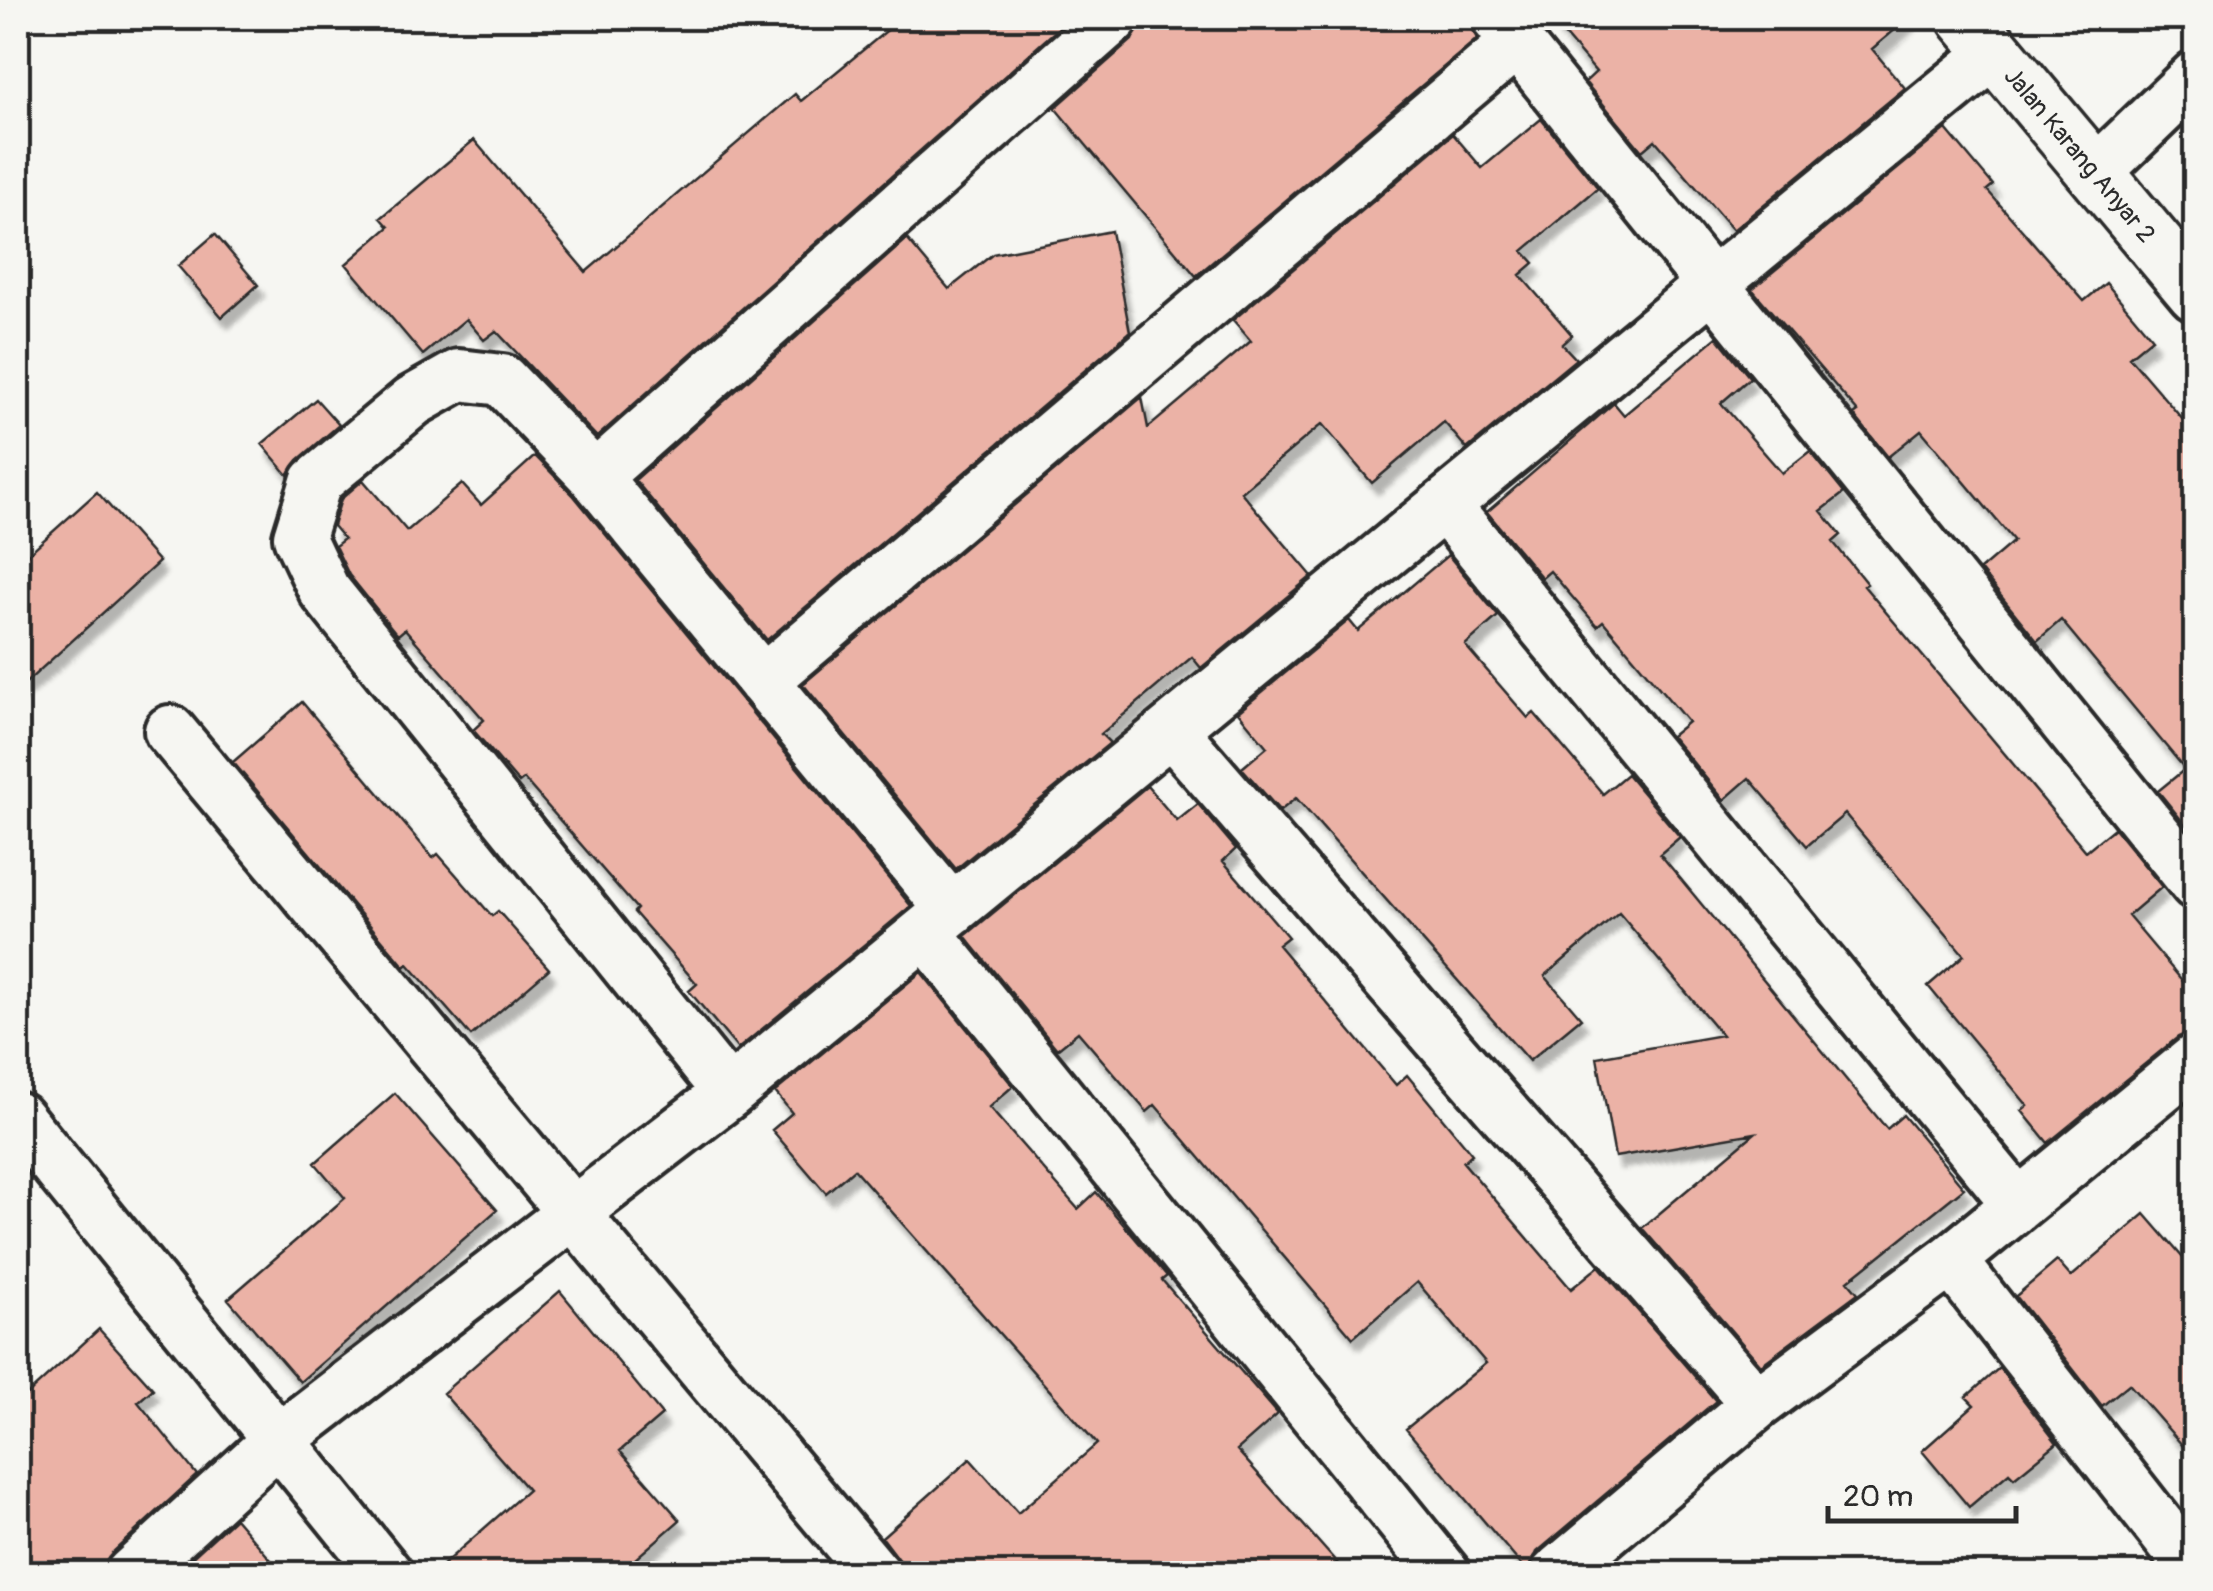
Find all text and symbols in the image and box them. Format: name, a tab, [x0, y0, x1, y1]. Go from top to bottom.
street label: Jalan Karang Anyar 2	[1997, 61, 2161, 250]
scale bar	[1828, 1461, 2016, 1523]
text: 20 m	[1843, 1478, 1913, 1515]

